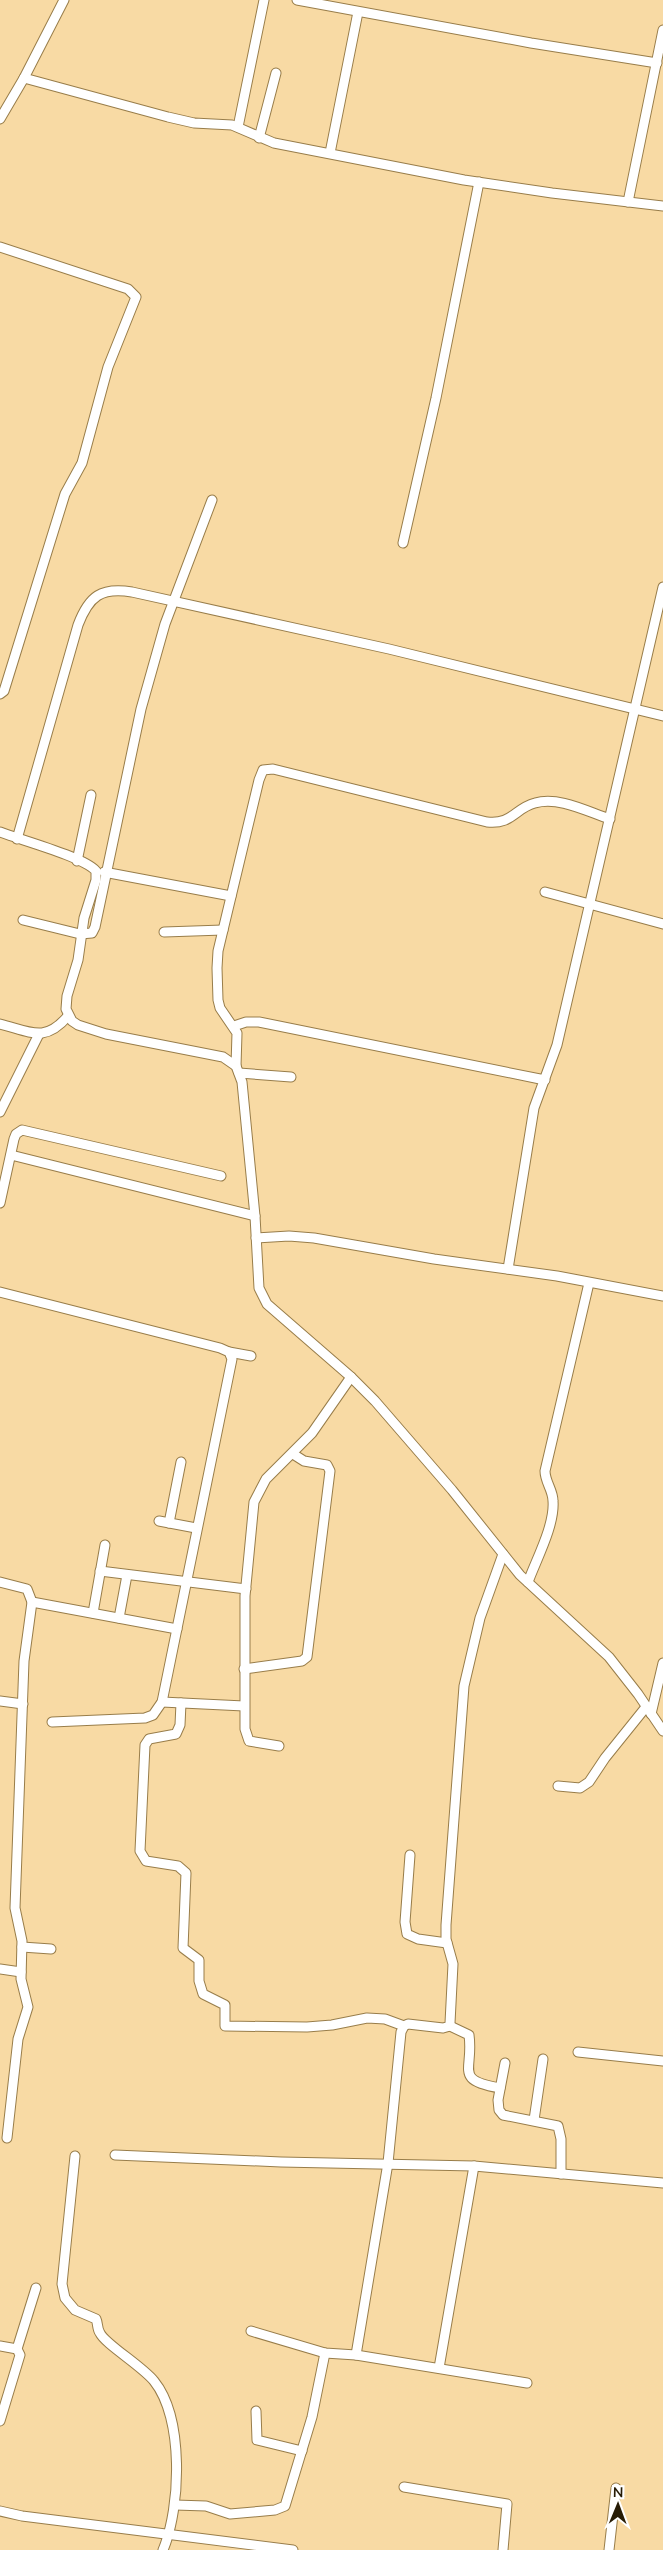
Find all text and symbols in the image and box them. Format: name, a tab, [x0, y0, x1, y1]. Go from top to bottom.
north arrow	[593, 2480, 643, 2530]
text: N	[613, 2483, 624, 2501]

